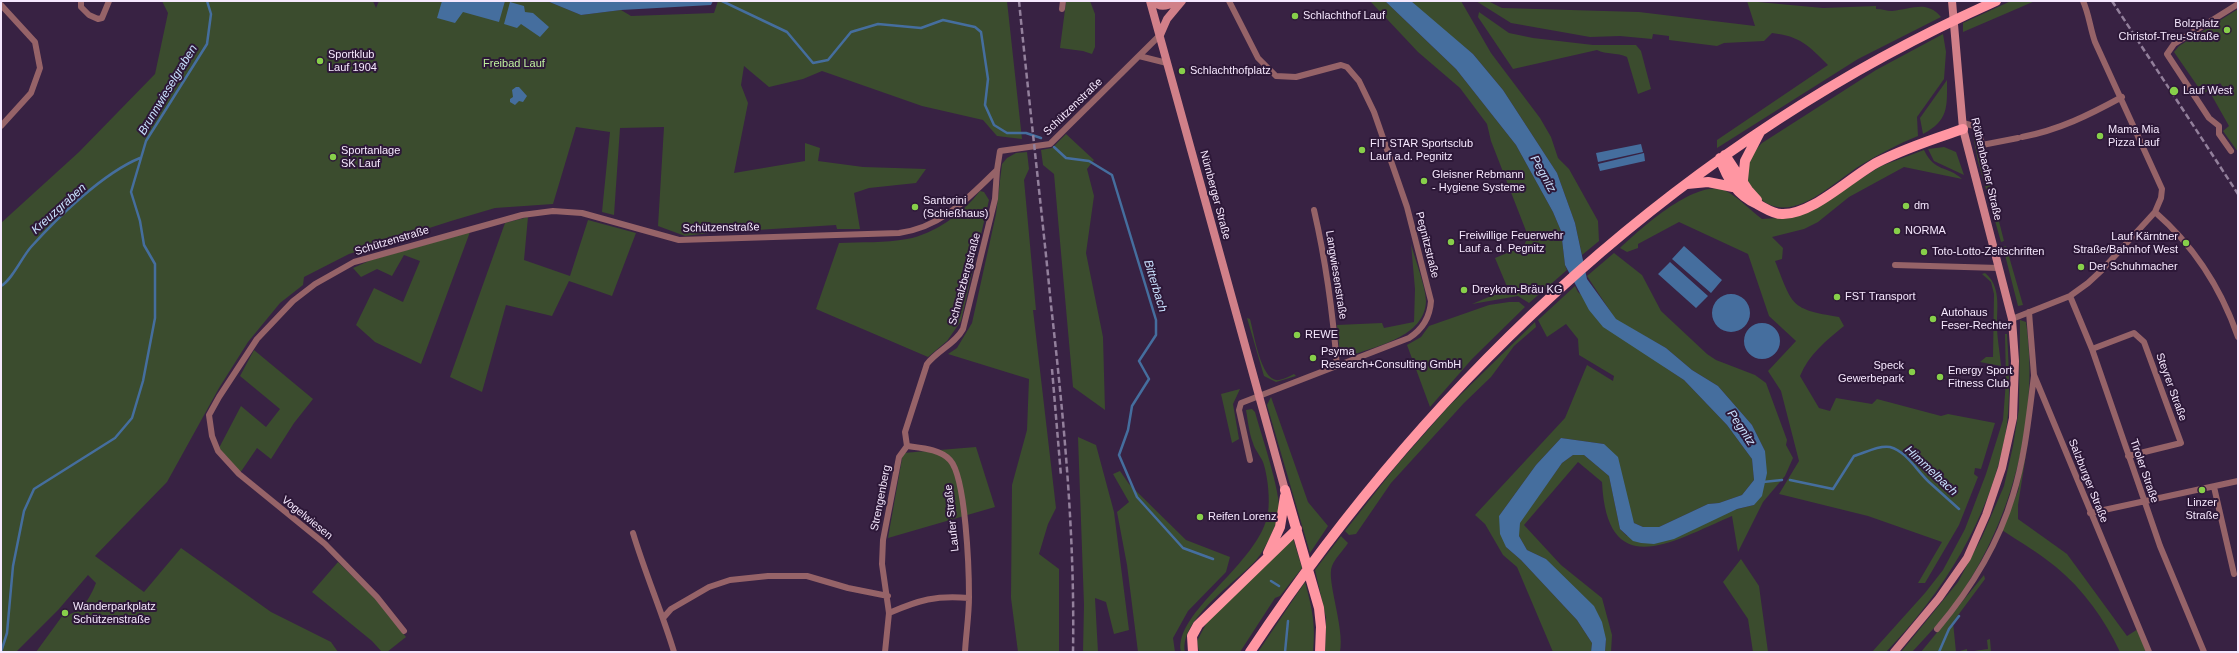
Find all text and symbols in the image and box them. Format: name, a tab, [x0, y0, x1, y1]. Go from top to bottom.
place label: Schlachthof Lauf	[1303, 9, 1385, 23]
marker: Schlachthof Lauf	[1290, 11, 1300, 21]
place label: Bolzplatz Christof-Treu-Straße	[2119, 17, 2219, 43]
marker: Bolzplatz Christof-Treu-Straße	[2222, 25, 2232, 35]
water label: Brunnwieselgraben	[135, 42, 201, 138]
place label: Sportklub Lauf 1904	[328, 48, 377, 74]
marker: Sportklub Lauf 1904	[315, 56, 325, 66]
park label: Freibad Lauf	[483, 57, 545, 71]
place label: Schlachthofplatz	[1190, 64, 1271, 78]
marker: Schlachthofplatz	[1177, 66, 1187, 76]
street label: Schützenstraße	[1041, 75, 1105, 139]
place label: Lauf West	[2183, 84, 2232, 98]
marker: Lauf West	[2168, 85, 2180, 97]
street label: Röthenbacher Straße	[1968, 116, 2004, 222]
place label: Mama Mia Pizza Lauf	[2108, 123, 2159, 149]
marker: Mama Mia Pizza Lauf	[2095, 131, 2105, 141]
place label: FIT STAR Sportsclub Lauf a.d. Pegnitz	[1370, 137, 1473, 163]
place label: Sportanlage SK Lauf	[341, 144, 400, 170]
marker: FIT STAR Sportsclub Lauf a.d. Pegnitz	[1357, 145, 1367, 155]
street label: Nürnberger Straße	[1197, 149, 1233, 241]
marker: Sportanlage SK Lauf	[328, 152, 338, 162]
water label: Pegnitz	[1527, 153, 1559, 195]
place label: Gleisner Rebmann - Hygiene Systeme	[1432, 168, 1525, 194]
marker: Gleisner Rebmann - Hygiene Systeme	[1419, 176, 1429, 186]
water label: Kreuzgraben	[29, 181, 89, 237]
place label: Santorini (Schießhaus)	[923, 194, 988, 220]
place label: dm	[1914, 199, 1929, 213]
marker: dm	[1901, 201, 1911, 211]
marker: Santorini (Schießhaus)	[910, 202, 920, 212]
street label: Pegnitzstraße	[1412, 210, 1442, 280]
street label: Schützenstraße	[682, 221, 760, 235]
street label: Schützenstraße	[353, 223, 431, 259]
place label: NORMA	[1905, 224, 1946, 238]
marker: NORMA	[1892, 226, 1902, 236]
place label: Freiwillige Feuerwehr Lauf a. d. Pegnitz	[1459, 229, 1564, 255]
street label: Langwiesenstraße	[1322, 230, 1350, 320]
place label: Lauf Kärntner Straße/Bahnhof West	[2073, 230, 2178, 256]
street label: Schmalzbergstraße	[946, 231, 984, 327]
marker: Freiwillige Feuerwehr Lauf a. d. Pegnitz	[1446, 237, 1456, 247]
marker: Lauf Kärntner Straße/Bahnhof West	[2181, 238, 2191, 248]
place label: Toto-Lotto-Zeitschriften	[1932, 245, 2044, 259]
marker: Toto-Lotto-Zeitschriften	[1919, 247, 1929, 257]
water label: Bitterbach	[1140, 258, 1170, 314]
place label: Der Schuhmacher	[2089, 260, 2178, 274]
marker: Der Schuhmacher	[2076, 262, 2086, 272]
place label: Dreykorn-Bräu KG	[1472, 283, 1562, 297]
marker: Dreykorn-Bräu KG	[1459, 285, 1469, 295]
place label: FST Transport	[1845, 290, 1915, 304]
marker: FST Transport	[1832, 292, 1842, 302]
place label: Autohaus Feser-Rechter	[1941, 306, 2011, 332]
marker: Autohaus Feser-Rechter	[1928, 314, 1938, 324]
place label: REWE	[1305, 328, 1338, 342]
marker: REWE	[1292, 330, 1302, 340]
place label: Psyma Research+Consulting GmbH	[1321, 345, 1461, 371]
street label: Steyrer Straße	[2153, 351, 2189, 423]
marker: Psyma Research+Consulting GmbH	[1308, 353, 1318, 363]
place label: Speck Gewerbepark	[1838, 359, 1904, 385]
place label: Energy Sport Fitness Club	[1948, 364, 2012, 390]
marker: Speck Gewerbepark	[1907, 367, 1917, 377]
marker: Energy Sport Fitness Club	[1935, 372, 1945, 382]
water label: Pegnitz	[1724, 407, 1758, 449]
street label: Salzburger Straße	[2065, 437, 2111, 525]
street label: Tiroler Straße	[2127, 437, 2161, 505]
water label: Himmelbach	[1902, 443, 1960, 499]
street label: Strengenberg	[868, 464, 894, 532]
street label: Laufer Straße	[942, 484, 962, 552]
marker: Linzer Straße	[2197, 485, 2207, 495]
street label: Vogelwiesen	[279, 493, 335, 543]
place label: Linzer Straße	[2185, 496, 2219, 522]
place label: Reifen Lorenz	[1208, 510, 1276, 524]
marker: Reifen Lorenz	[1195, 512, 1205, 522]
place label: Wanderparkplatz Schützenstraße	[73, 600, 156, 626]
marker: Wanderparkplatz Schützenstraße	[60, 608, 70, 618]

